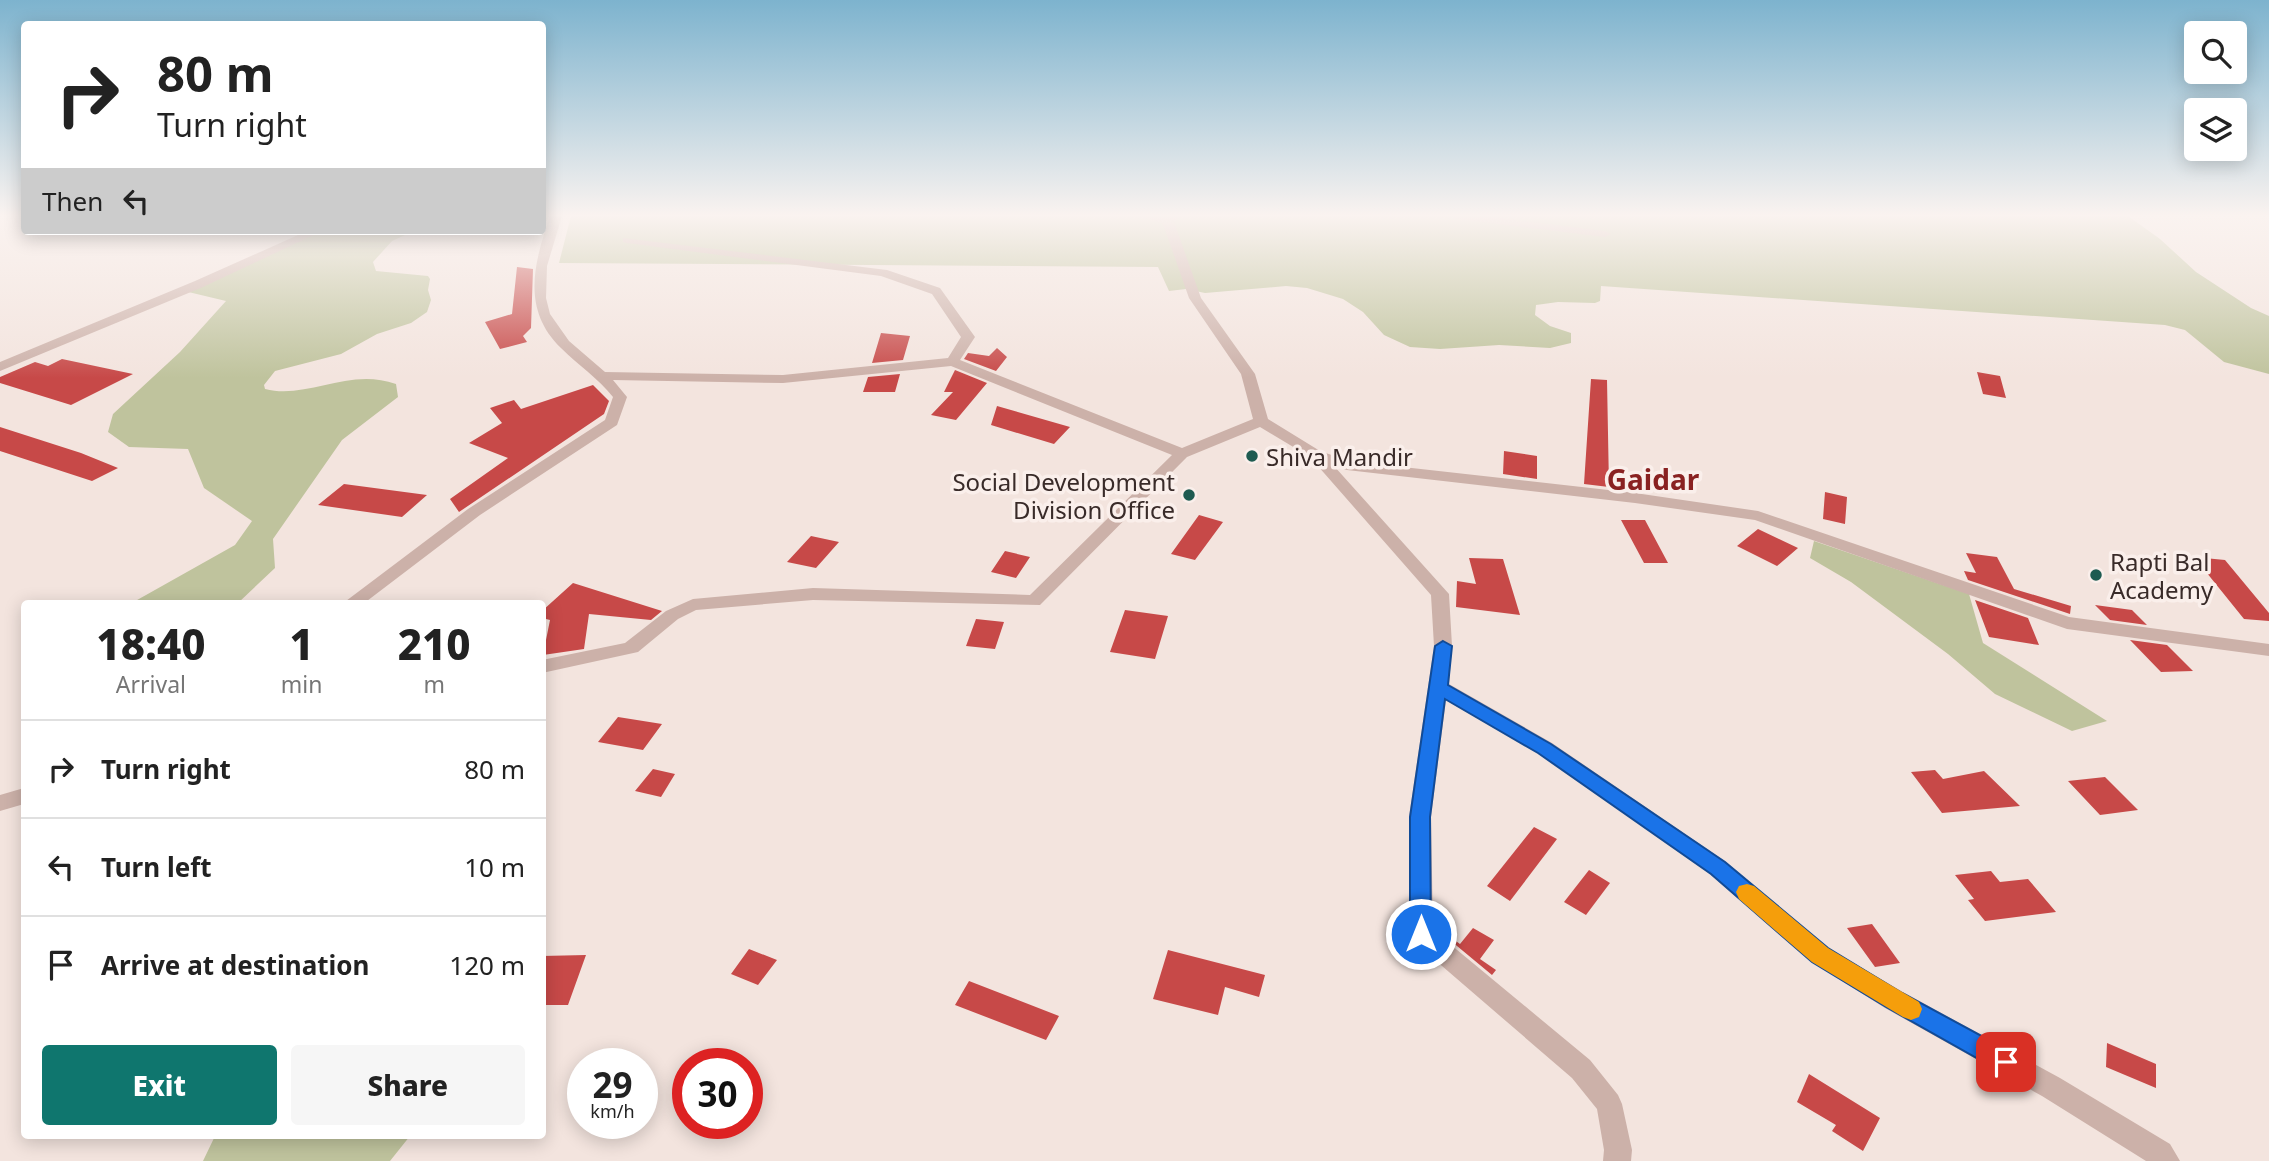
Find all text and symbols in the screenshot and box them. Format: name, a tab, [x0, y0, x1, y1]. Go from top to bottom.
map controls	[2184, 21, 2247, 161]
button: search	[2184, 21, 2247, 84]
text: 80 m	[157, 40, 274, 106]
icon: right	[42, 49, 133, 140]
button: layers	[2184, 98, 2247, 161]
text: Turn right	[157, 103, 307, 146]
icon: left	[117, 182, 155, 220]
text: Then	[42, 183, 103, 219]
place label: Shiva Mandir	[1266, 440, 1413, 473]
marker: Shiva Mandir	[1244, 448, 1260, 464]
district label: Gaidar	[1607, 460, 1700, 498]
place label: Social Development Division Office	[952, 465, 1175, 526]
marker: Social Development Division Office	[1181, 487, 1197, 503]
place label: Rapti Bal Academy	[2110, 545, 2214, 606]
marker: Rapti Bal Academy	[2088, 567, 2104, 583]
text: 18:40	[96, 615, 205, 672]
text: 1	[289, 615, 314, 672]
text: 210	[398, 615, 471, 672]
text: Arrival	[116, 668, 186, 700]
text: min	[281, 668, 322, 700]
text: m	[423, 668, 445, 700]
icon: right	[42, 750, 80, 788]
text: Turn right	[101, 751, 231, 787]
text: 80 m	[464, 751, 525, 787]
icon: left	[42, 848, 80, 886]
text: Turn left	[101, 849, 212, 885]
text: 10 m	[464, 849, 525, 885]
position arrow	[1384, 897, 1458, 971]
icon: arrive	[42, 946, 80, 984]
text: Arrive at destination	[101, 947, 370, 983]
text: 120 m	[449, 947, 525, 983]
pin	[1976, 1032, 2036, 1092]
icon: arrive	[1987, 1043, 2025, 1081]
button: Exit	[42, 1045, 277, 1125]
button: Share	[291, 1045, 525, 1125]
speed limit sign: 30	[672, 1048, 763, 1139]
text: 29	[592, 1061, 633, 1108]
text: km/h	[590, 1099, 635, 1123]

